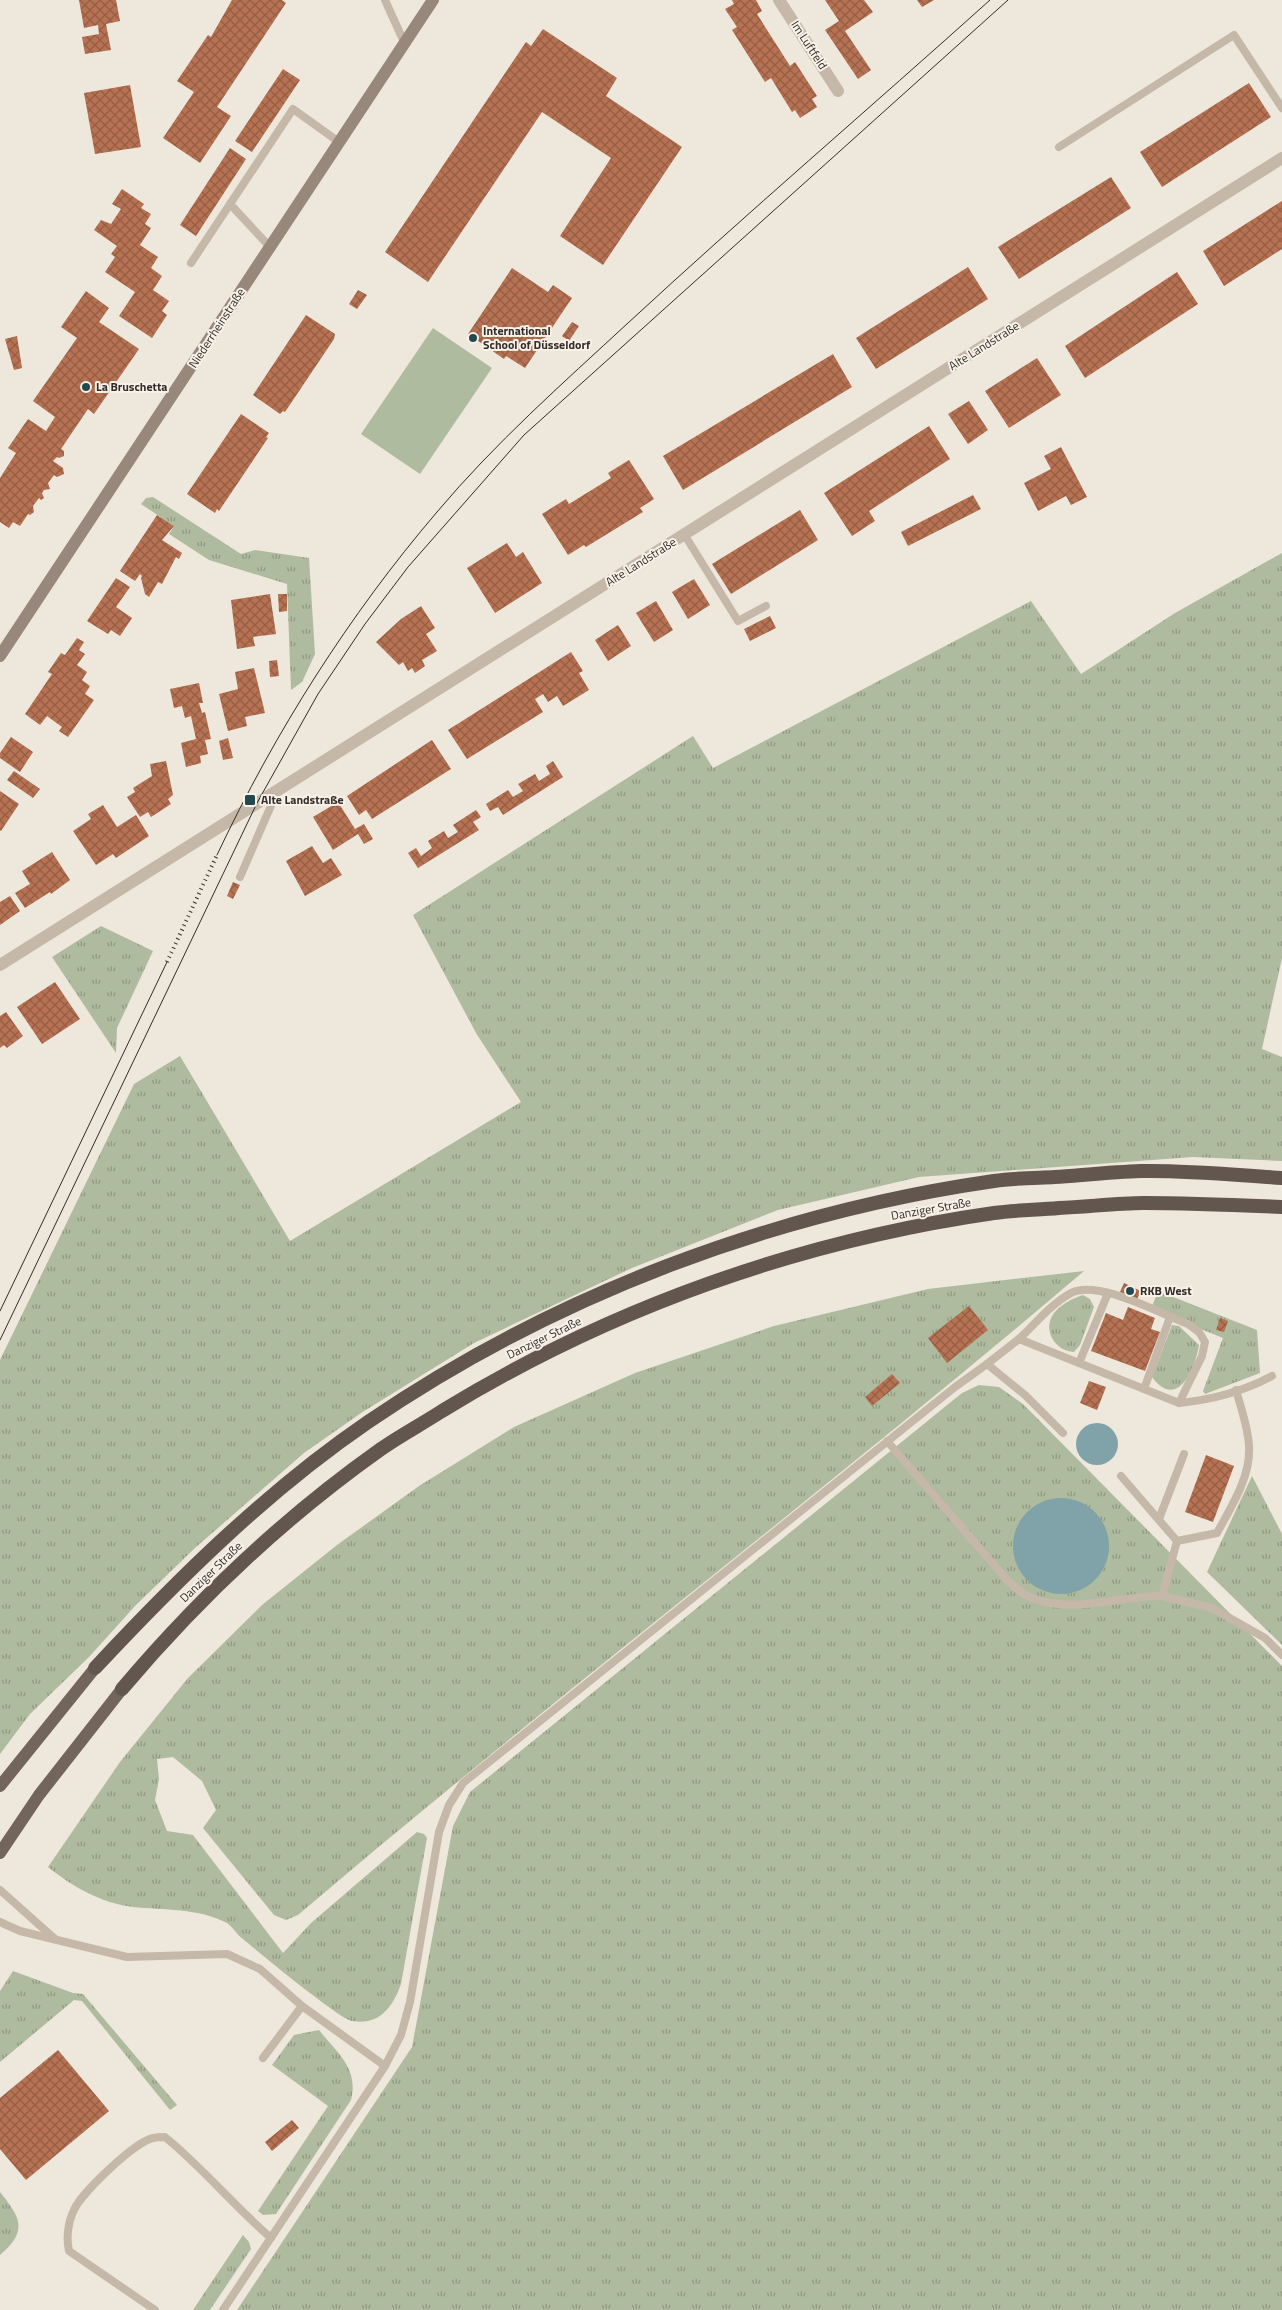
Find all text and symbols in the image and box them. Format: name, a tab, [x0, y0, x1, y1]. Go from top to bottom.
street label: Im Luftfeld	[786, 17, 832, 73]
street label: Niederrheinstraße	[184, 284, 250, 371]
street label: Alte Landstraße	[945, 316, 1023, 375]
place label: International School of Düsseldorf	[483, 321, 591, 354]
marker: International School of Düsseldorf	[467, 332, 479, 344]
place label: La Bruschetta	[96, 377, 168, 396]
marker: La Bruschetta	[80, 381, 92, 393]
street label: Alte Landstraße	[602, 532, 680, 591]
place label: Alte Landstraße	[261, 790, 344, 809]
marker: Alte Landstraße	[243, 793, 257, 807]
street label: Danziger Straße	[889, 1192, 972, 1225]
place label: RKB West	[1140, 1281, 1192, 1300]
marker: RKB West	[1124, 1285, 1136, 1297]
street label: Danziger Straße	[503, 1311, 584, 1364]
street label: Danziger Straße	[175, 1537, 246, 1607]

